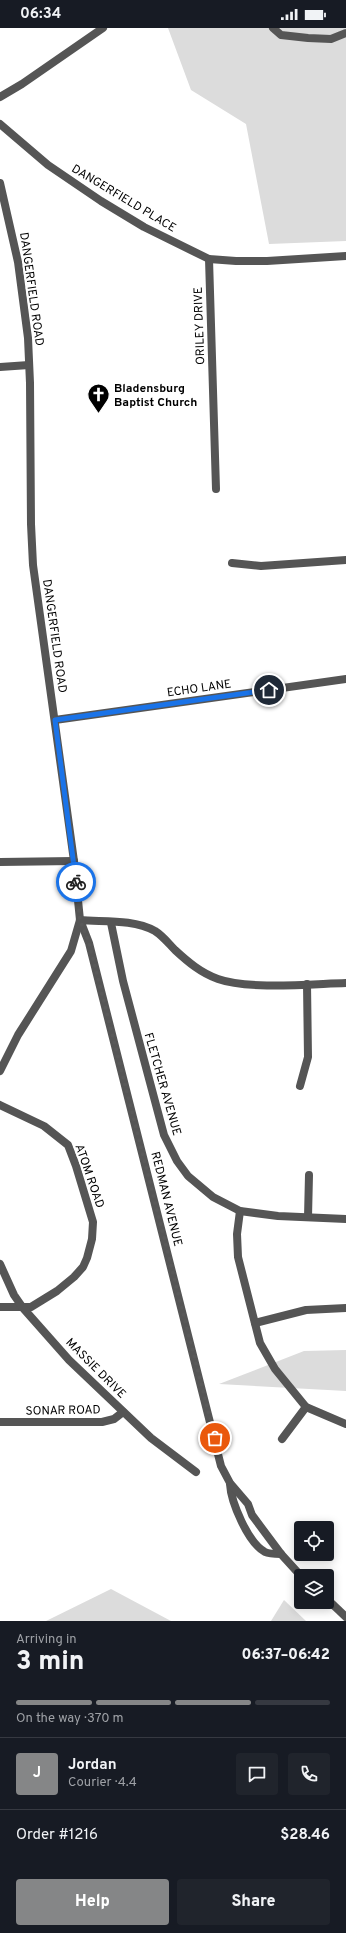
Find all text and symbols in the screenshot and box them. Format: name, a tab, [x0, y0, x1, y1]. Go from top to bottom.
text: 06:34	[20, 5, 61, 24]
street label: DANGERFIELD PLACE	[68, 161, 179, 236]
street label: DANGERFIELD ROAD	[15, 231, 47, 347]
street label: ORILEY DRIVE	[191, 287, 209, 365]
place label: Bladensburg Baptist Church	[114, 381, 197, 411]
church icon: Bladensburg Baptist Church	[86, 382, 112, 415]
street label: DANGERFIELD ROAD	[38, 578, 70, 694]
pin	[252, 673, 286, 707]
street label: ECHO LANE	[166, 677, 232, 701]
icon: home	[258, 679, 280, 701]
courier	[56, 862, 96, 902]
icon: bike	[65, 871, 87, 893]
street label: FLETCHER AVENUE	[140, 1031, 184, 1138]
street label: ATOM ROAD	[71, 1142, 107, 1210]
street label: REDMAN AVENUE	[147, 1150, 186, 1248]
street label: MASSIE DRIVE	[62, 1335, 129, 1402]
street label: SONAR ROAD	[25, 1402, 101, 1420]
pin	[198, 1421, 232, 1455]
icon: bag	[204, 1427, 226, 1449]
map controls	[294, 1521, 334, 1609]
button: locate	[294, 1521, 334, 1561]
button: layers	[294, 1569, 334, 1609]
text: Arriving in	[16, 1632, 77, 1648]
text: 3 min	[16, 1646, 84, 1679]
text: 06:37–06:42	[242, 1646, 330, 1665]
text: On the way · 370 m	[16, 1711, 124, 1727]
button: chat	[236, 1753, 278, 1795]
button: phone	[288, 1753, 330, 1795]
text: Jordan	[68, 1756, 117, 1775]
text: J	[33, 1764, 41, 1783]
text: Courier · 4.4	[68, 1775, 137, 1791]
text: Order #1216	[16, 1826, 98, 1845]
text: $28.46	[280, 1826, 330, 1845]
button: Help	[16, 1879, 169, 1925]
button: Share	[177, 1879, 330, 1925]

